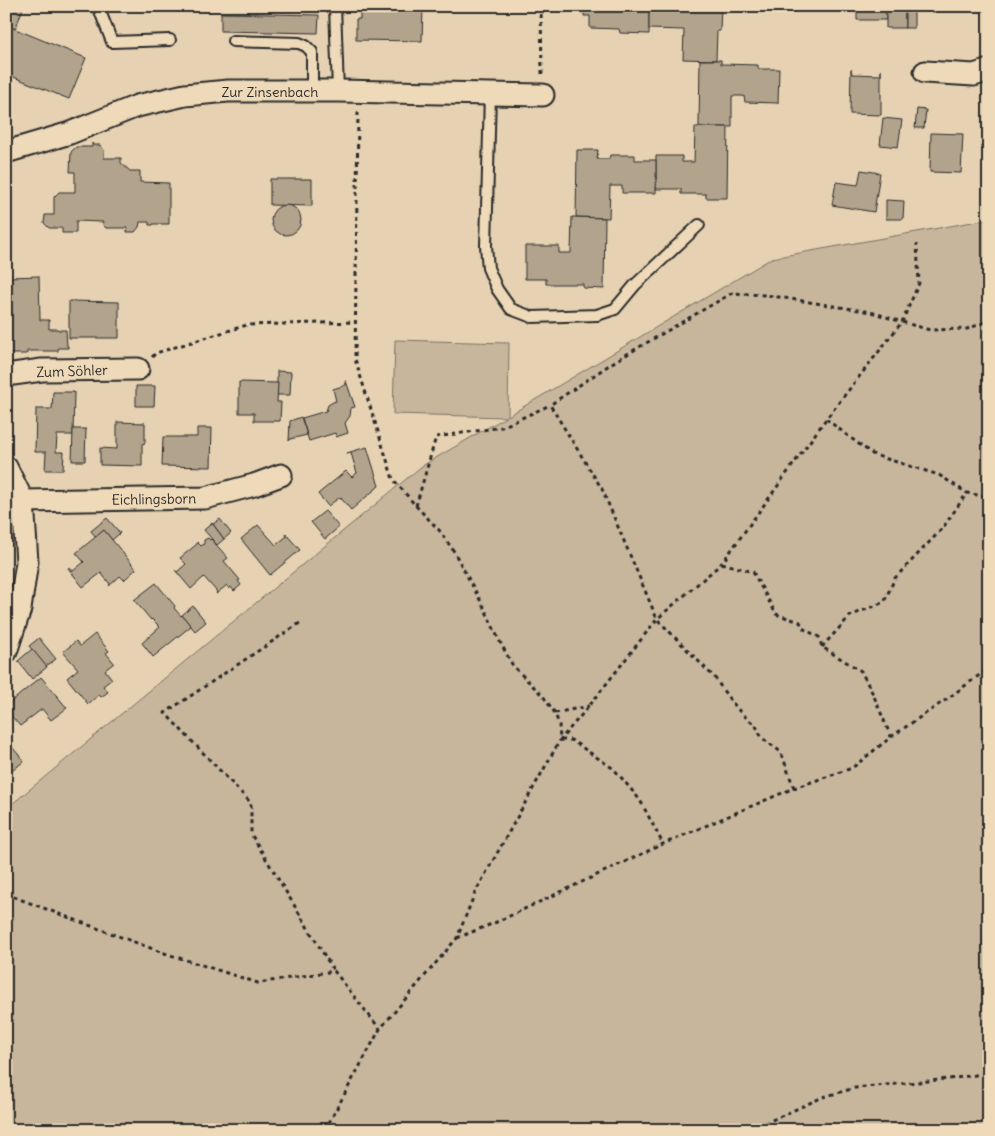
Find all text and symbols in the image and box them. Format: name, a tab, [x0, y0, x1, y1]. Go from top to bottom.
street label: Zur Zinsenbach	[222, 83, 318, 101]
street label: Zum Söhler	[36, 361, 108, 381]
street label: Eichlingsborn	[112, 489, 196, 509]

